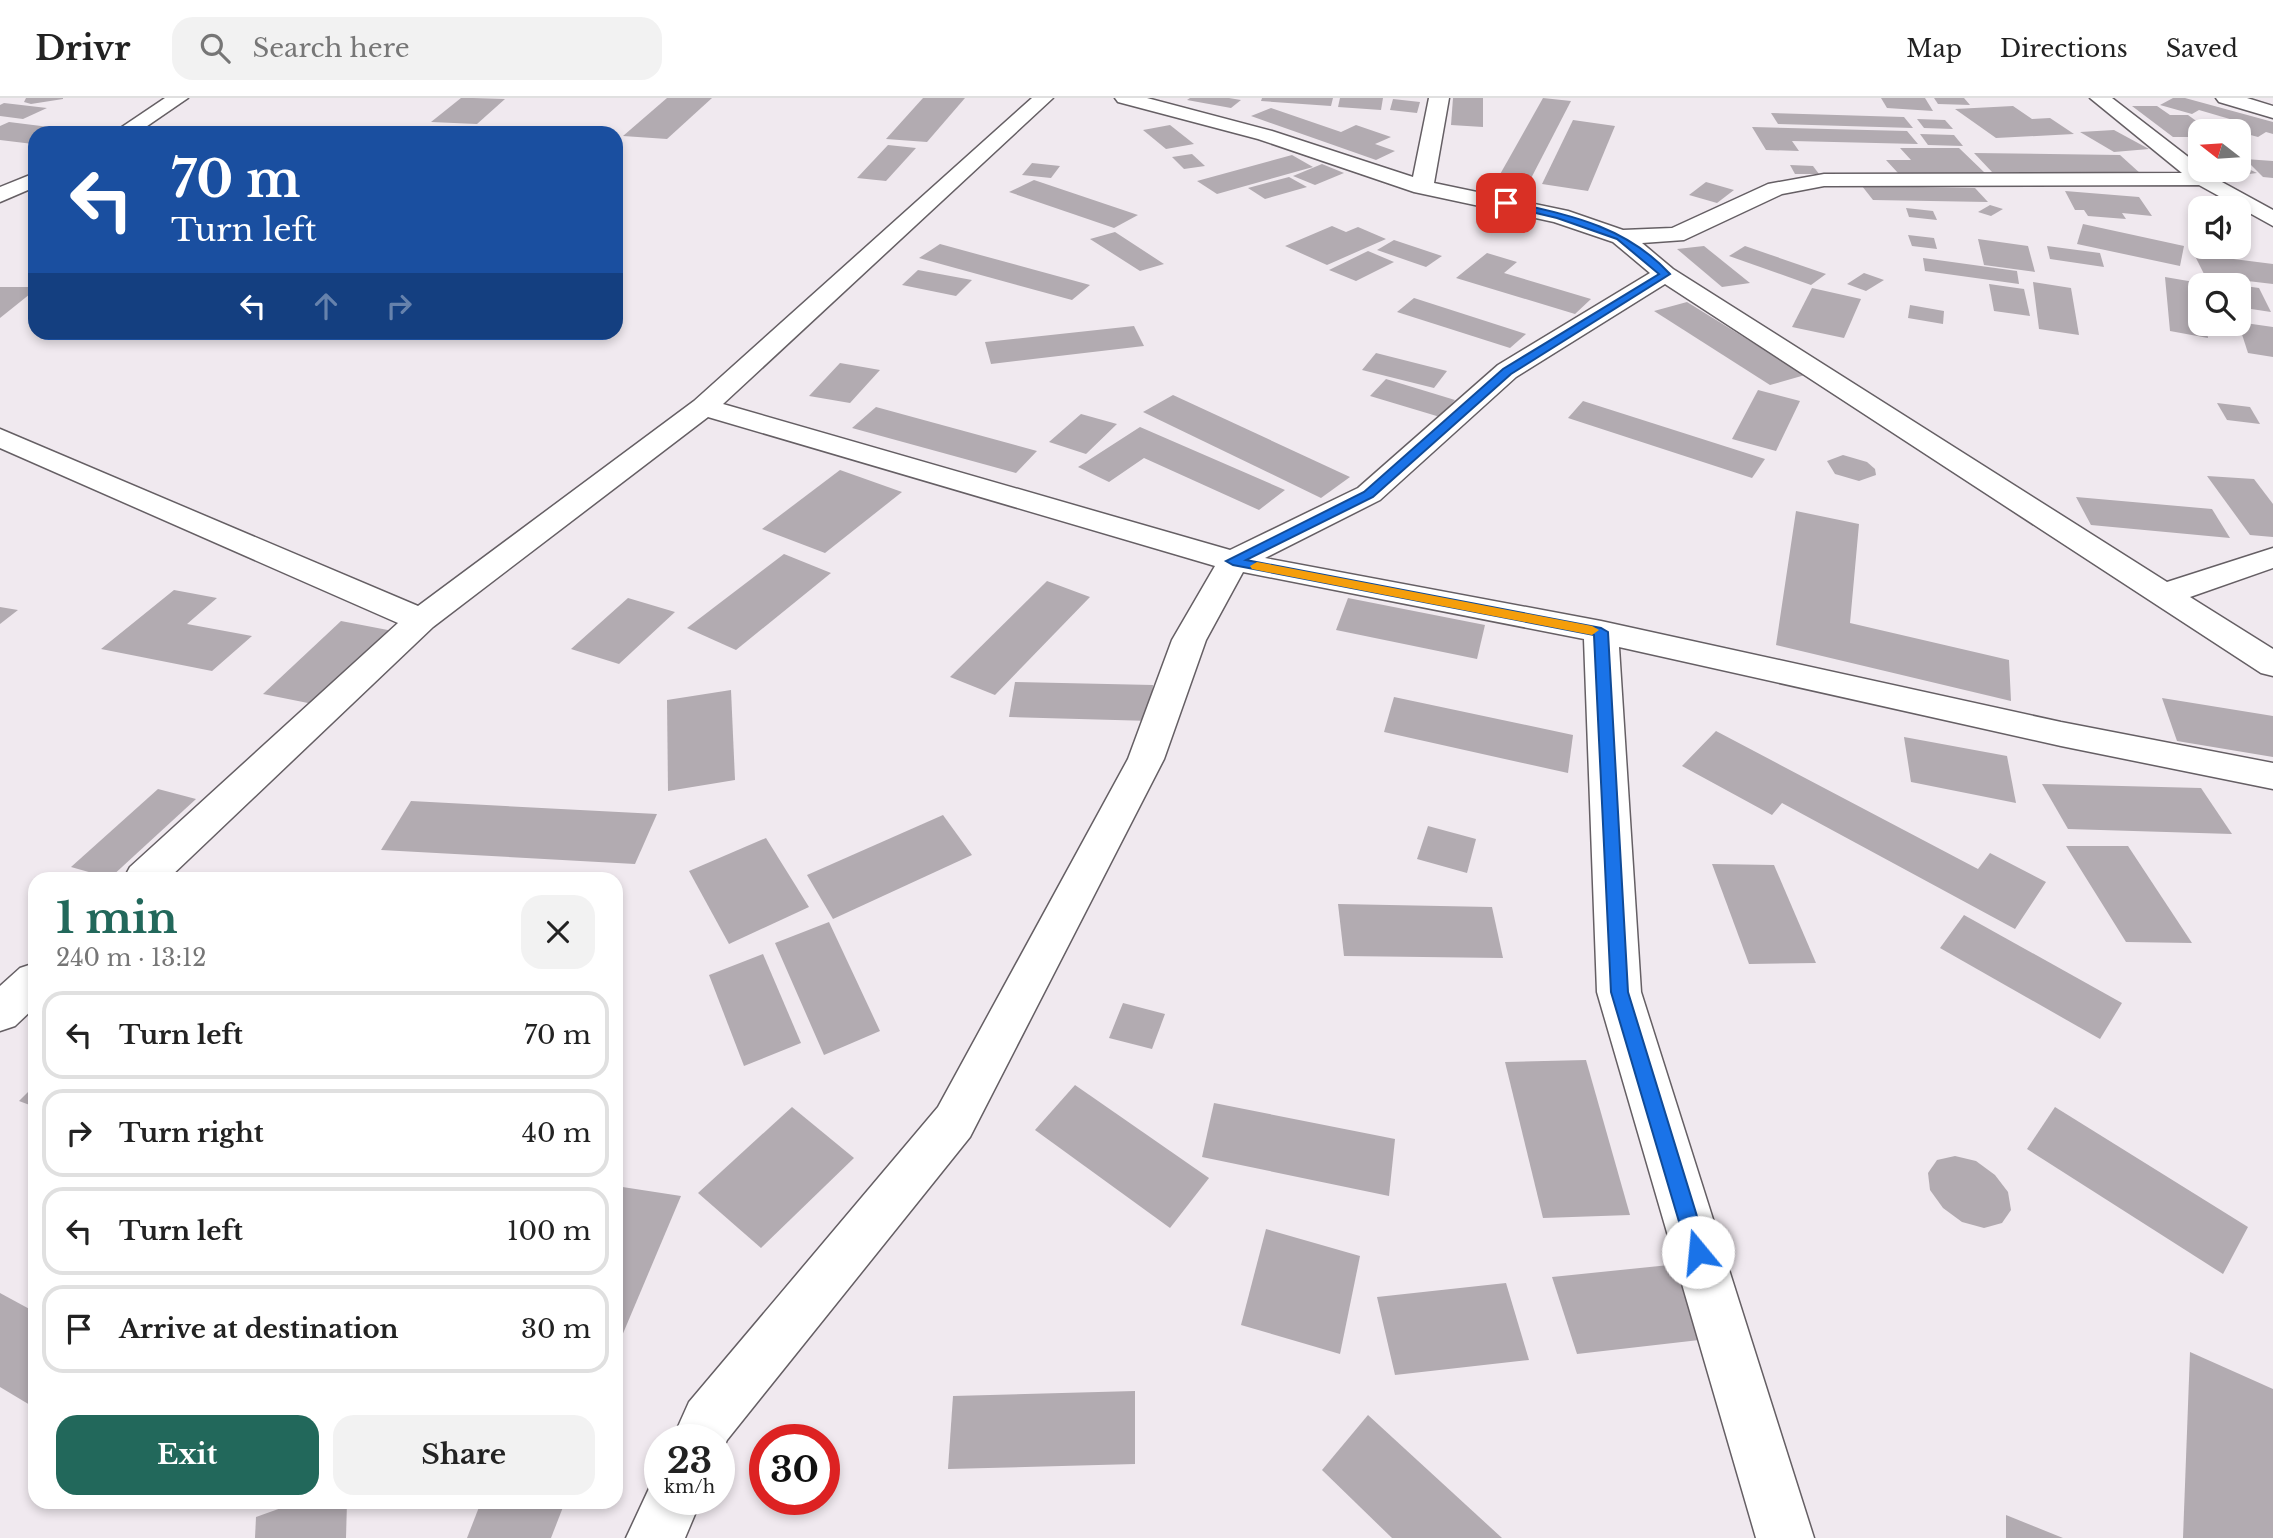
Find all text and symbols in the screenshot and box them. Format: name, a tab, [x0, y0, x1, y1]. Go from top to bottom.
search box	[172, 17, 662, 80]
text: Drivr	[35, 28, 130, 69]
icon: search	[196, 29, 234, 67]
text: Search here	[252, 32, 410, 64]
text: Map	[1906, 34, 1962, 63]
text: Directions	[2000, 34, 2128, 63]
text: Saved	[2166, 34, 2238, 63]
north arrow	[2188, 119, 2250, 182]
map controls	[2188, 119, 2251, 336]
text: 70 m	[171, 149, 301, 210]
icon: left	[56, 154, 147, 245]
pin	[1476, 173, 1536, 233]
icon: arrive	[1487, 184, 1525, 222]
button: sound	[2188, 196, 2251, 259]
text: Turn left	[171, 210, 317, 250]
button: search	[2188, 273, 2251, 336]
icon: left	[234, 287, 272, 325]
icon: ahead	[307, 287, 345, 325]
icon: right	[380, 287, 418, 325]
text: 1 min	[56, 892, 178, 944]
button: close	[521, 895, 595, 969]
text: 240 m · 13:12	[56, 944, 207, 972]
icon: left	[60, 1016, 98, 1054]
text: Turn left	[119, 1019, 243, 1051]
text: 70 m	[524, 1019, 591, 1051]
icon: right	[60, 1114, 98, 1152]
text: Turn right	[119, 1117, 264, 1149]
text: 40 m	[522, 1117, 591, 1149]
icon: left	[60, 1212, 98, 1250]
text: Turn left	[119, 1215, 243, 1247]
text: 100 m	[507, 1215, 591, 1247]
position arrow	[1661, 1215, 1735, 1289]
icon: arrive	[60, 1310, 98, 1348]
text: Arrive at destination	[119, 1313, 399, 1345]
text: 30 m	[521, 1313, 591, 1345]
button: Exit	[56, 1415, 319, 1495]
button: Share	[333, 1415, 595, 1495]
speed limit sign: 30	[749, 1424, 840, 1515]
text: 23	[667, 1439, 712, 1482]
text: km/h	[664, 1476, 715, 1498]

